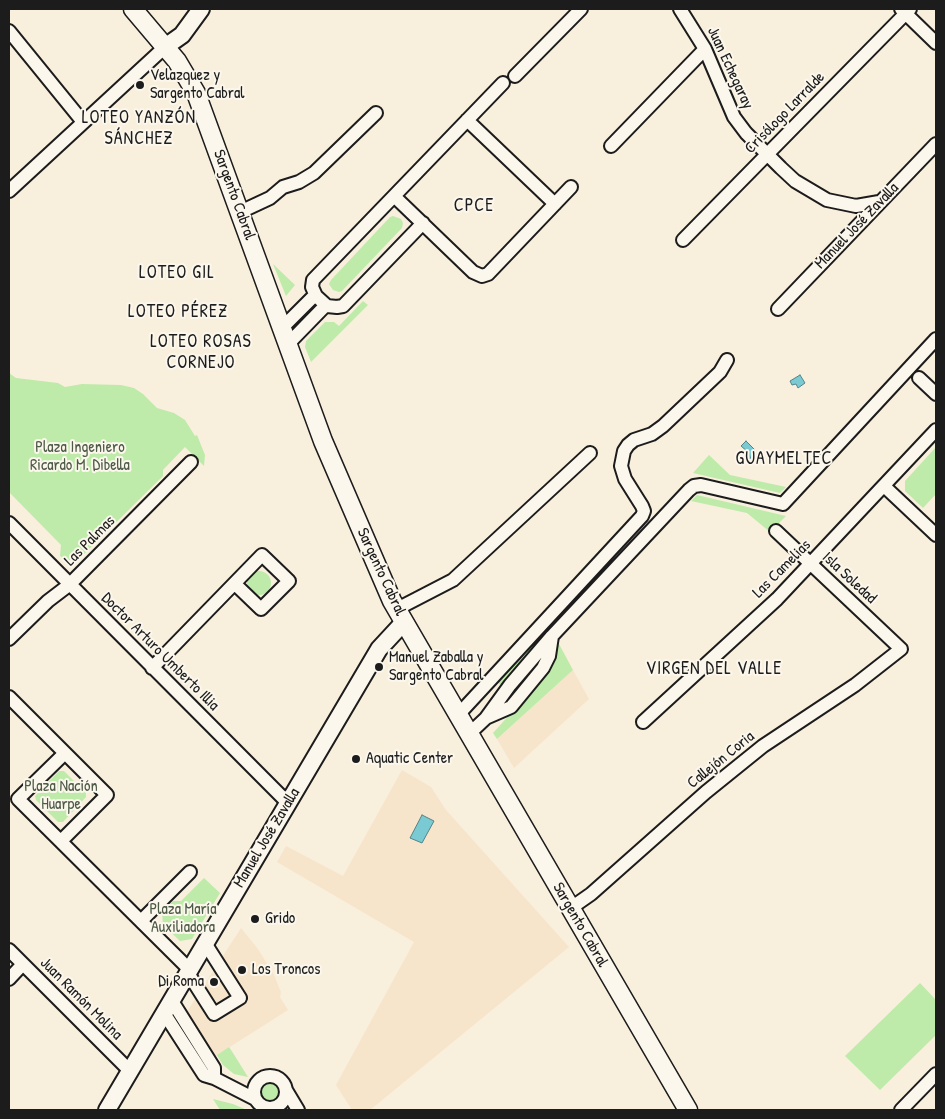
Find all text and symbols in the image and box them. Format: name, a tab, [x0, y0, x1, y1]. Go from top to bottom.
street label: Juan Echegaray	[703, 24, 757, 112]
place label: Velazquez y Sargento Cabral	[150, 66, 244, 104]
street label: Crisólogo Larralde	[741, 68, 829, 158]
marker: Velazquez y Sargento Cabral	[134, 79, 146, 91]
district label: LOTEO YANZÓN SÁNCHEZ	[80, 107, 198, 150]
street label: Sargento Cabral	[209, 147, 259, 243]
street label: Manuel José Zavalla	[811, 179, 903, 273]
district label: CPCE	[453, 195, 495, 217]
district label: LOTEO GIL	[138, 262, 216, 284]
district label: LOTEO PÉREZ	[127, 301, 229, 323]
district label: LOTEO ROSAS CORNEJO	[149, 331, 253, 374]
park label: Plaza Ingeniero Ricardo M. Dibella	[30, 438, 130, 476]
district label: GUAYMELTEC	[734, 448, 834, 470]
street label: Las Palmas	[61, 512, 119, 570]
street label: Sargento Cabral	[352, 525, 410, 619]
street label: Las Camelias	[749, 536, 815, 602]
street label: Isla Soledad	[818, 548, 880, 608]
street label: Doctor Arturo Umberto Illia	[97, 589, 223, 715]
place label: Manuel Zaballa y Sargento Cabral	[389, 648, 484, 686]
district label: VIRGEN DEL VALLE	[644, 658, 784, 680]
marker: Manuel Zaballa y Sargento Cabral	[373, 661, 385, 673]
street label: Callejón Coria	[684, 727, 758, 793]
place label: Aquatic Center	[366, 749, 453, 769]
marker: Aquatic Center	[350, 753, 362, 765]
park label: Plaza Nación Huarpe	[24, 777, 98, 815]
street label: Manuel José Zavalla	[230, 785, 304, 891]
street label: Sargento Cabral	[548, 879, 612, 971]
park label: Plaza María Auxiliadora	[150, 900, 216, 938]
place label: Grido	[265, 909, 295, 929]
marker: Grido	[249, 913, 261, 925]
street label: Juan Ramón Molina	[36, 954, 126, 1044]
place label: Los Troncos	[252, 960, 320, 980]
marker: Los Troncos	[236, 964, 248, 976]
place label: Di Roma	[158, 972, 204, 992]
marker: Di Roma	[208, 976, 220, 988]

